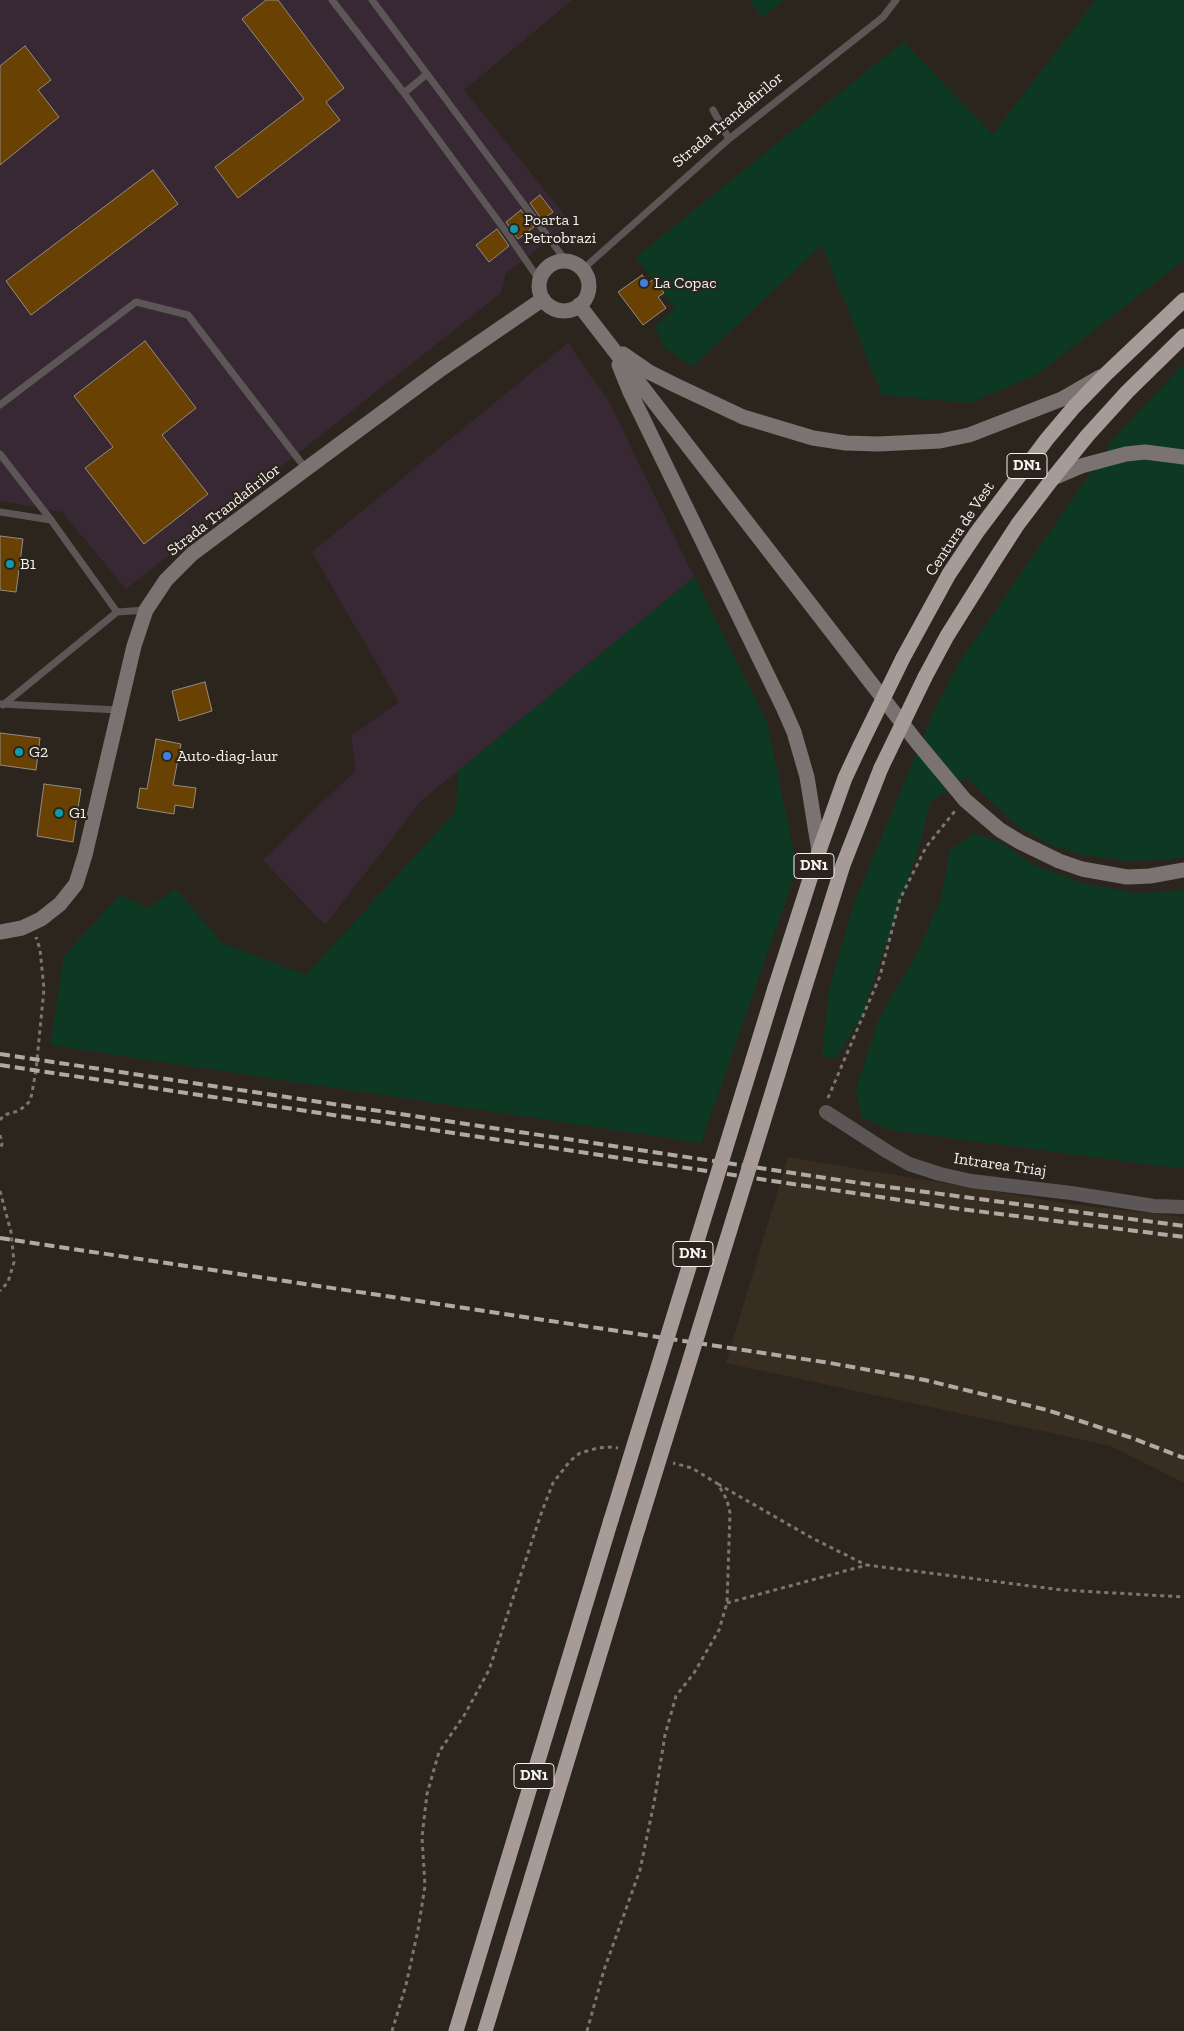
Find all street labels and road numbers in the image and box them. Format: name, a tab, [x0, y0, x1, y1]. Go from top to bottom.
street label: Strada Trandafirilor	[669, 68, 787, 172]
road number: DN1	[1007, 454, 1047, 478]
street label: Strada Trandafirilor	[164, 460, 284, 560]
street label: Centura de Vest	[921, 478, 999, 580]
road number: DN1	[794, 854, 834, 878]
street label: Intrarea Triaj	[953, 1149, 1047, 1181]
road number: DN1	[673, 1242, 713, 1266]
road number: DN1	[514, 1764, 554, 1788]

